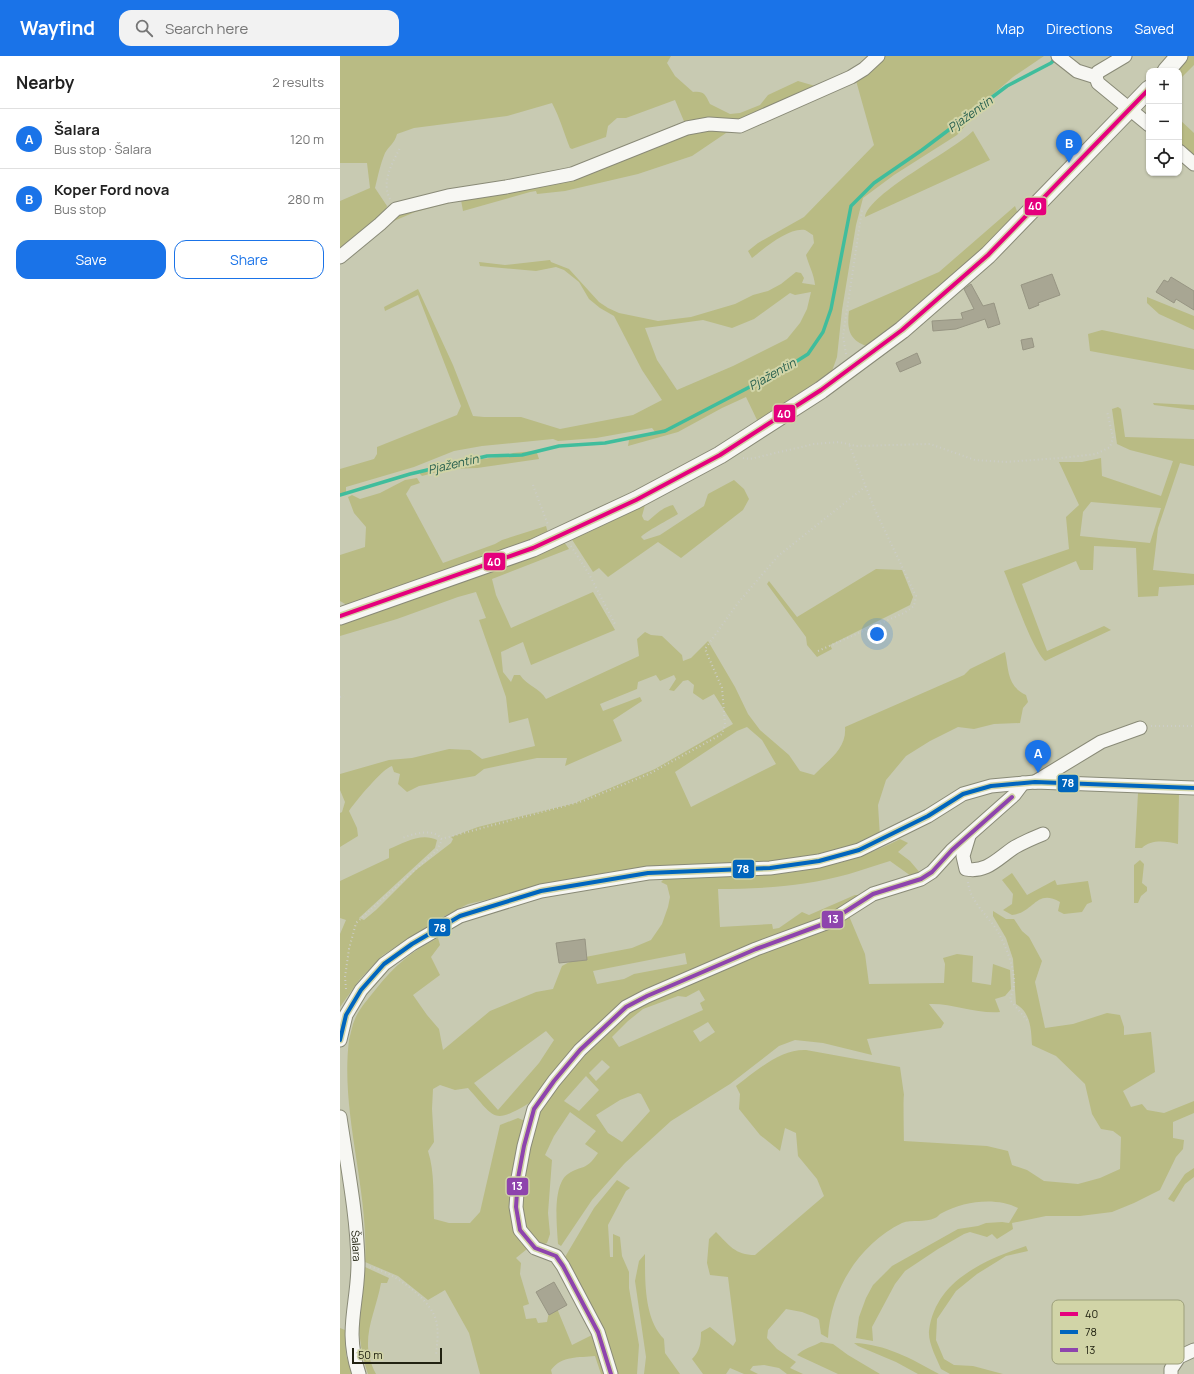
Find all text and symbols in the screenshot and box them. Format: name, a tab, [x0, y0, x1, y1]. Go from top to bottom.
search box	[119, 10, 399, 46]
text: Wayfind	[20, 15, 95, 41]
icon: search	[133, 17, 155, 39]
text: Search here	[165, 18, 248, 39]
text: Map	[996, 19, 1024, 38]
text: Directions	[1046, 19, 1113, 38]
text: Saved	[1135, 19, 1174, 38]
map controls	[1146, 68, 1182, 176]
button: +	[1146, 68, 1182, 104]
text: Nearby	[16, 71, 74, 94]
text: 2 results	[272, 73, 324, 91]
water label: Pjažentin	[944, 91, 997, 136]
button: −	[1146, 104, 1182, 140]
text: Šalara	[54, 119, 100, 140]
text: A	[25, 130, 33, 148]
text: 120 m	[290, 130, 324, 148]
pin: B	[1056, 130, 1082, 163]
text: Bus stop · Šalara	[54, 140, 152, 158]
button: locate	[1146, 140, 1182, 176]
text: Koper Ford nova	[54, 179, 169, 200]
text: B	[25, 190, 33, 208]
text: 280 m	[287, 190, 324, 208]
line badge: 40	[1024, 197, 1047, 216]
text: 40	[1028, 198, 1042, 213]
text: Bus stop	[54, 200, 106, 218]
button: Save	[16, 240, 166, 279]
button: Share	[174, 240, 324, 279]
water label: Pjažentin	[745, 354, 799, 394]
line badge: 40	[773, 404, 796, 423]
text: 40	[777, 406, 791, 421]
water label: Pjažentin	[426, 450, 481, 478]
line badge: 40	[483, 552, 506, 571]
text: 40	[487, 554, 501, 569]
your location	[867, 624, 887, 644]
pin: A	[1025, 740, 1051, 773]
line badge: 78	[1057, 774, 1079, 793]
text: 78	[1062, 775, 1075, 790]
line badge: 78	[732, 859, 755, 879]
text: 78	[737, 861, 750, 876]
line badge: 13	[821, 910, 844, 929]
text: 13	[827, 911, 839, 926]
line badge: 78	[428, 918, 451, 937]
text: 78	[434, 920, 447, 935]
line badge: 13	[506, 1177, 529, 1196]
text: 13	[511, 1178, 523, 1193]
street label: Šalara	[349, 1229, 365, 1262]
legend	[1052, 1300, 1184, 1364]
text: 40	[1085, 1306, 1098, 1321]
text: 78	[1085, 1324, 1097, 1339]
text: 13	[1085, 1342, 1095, 1357]
scale bar	[352, 1346, 442, 1365]
text: 50 m	[358, 1347, 383, 1362]

